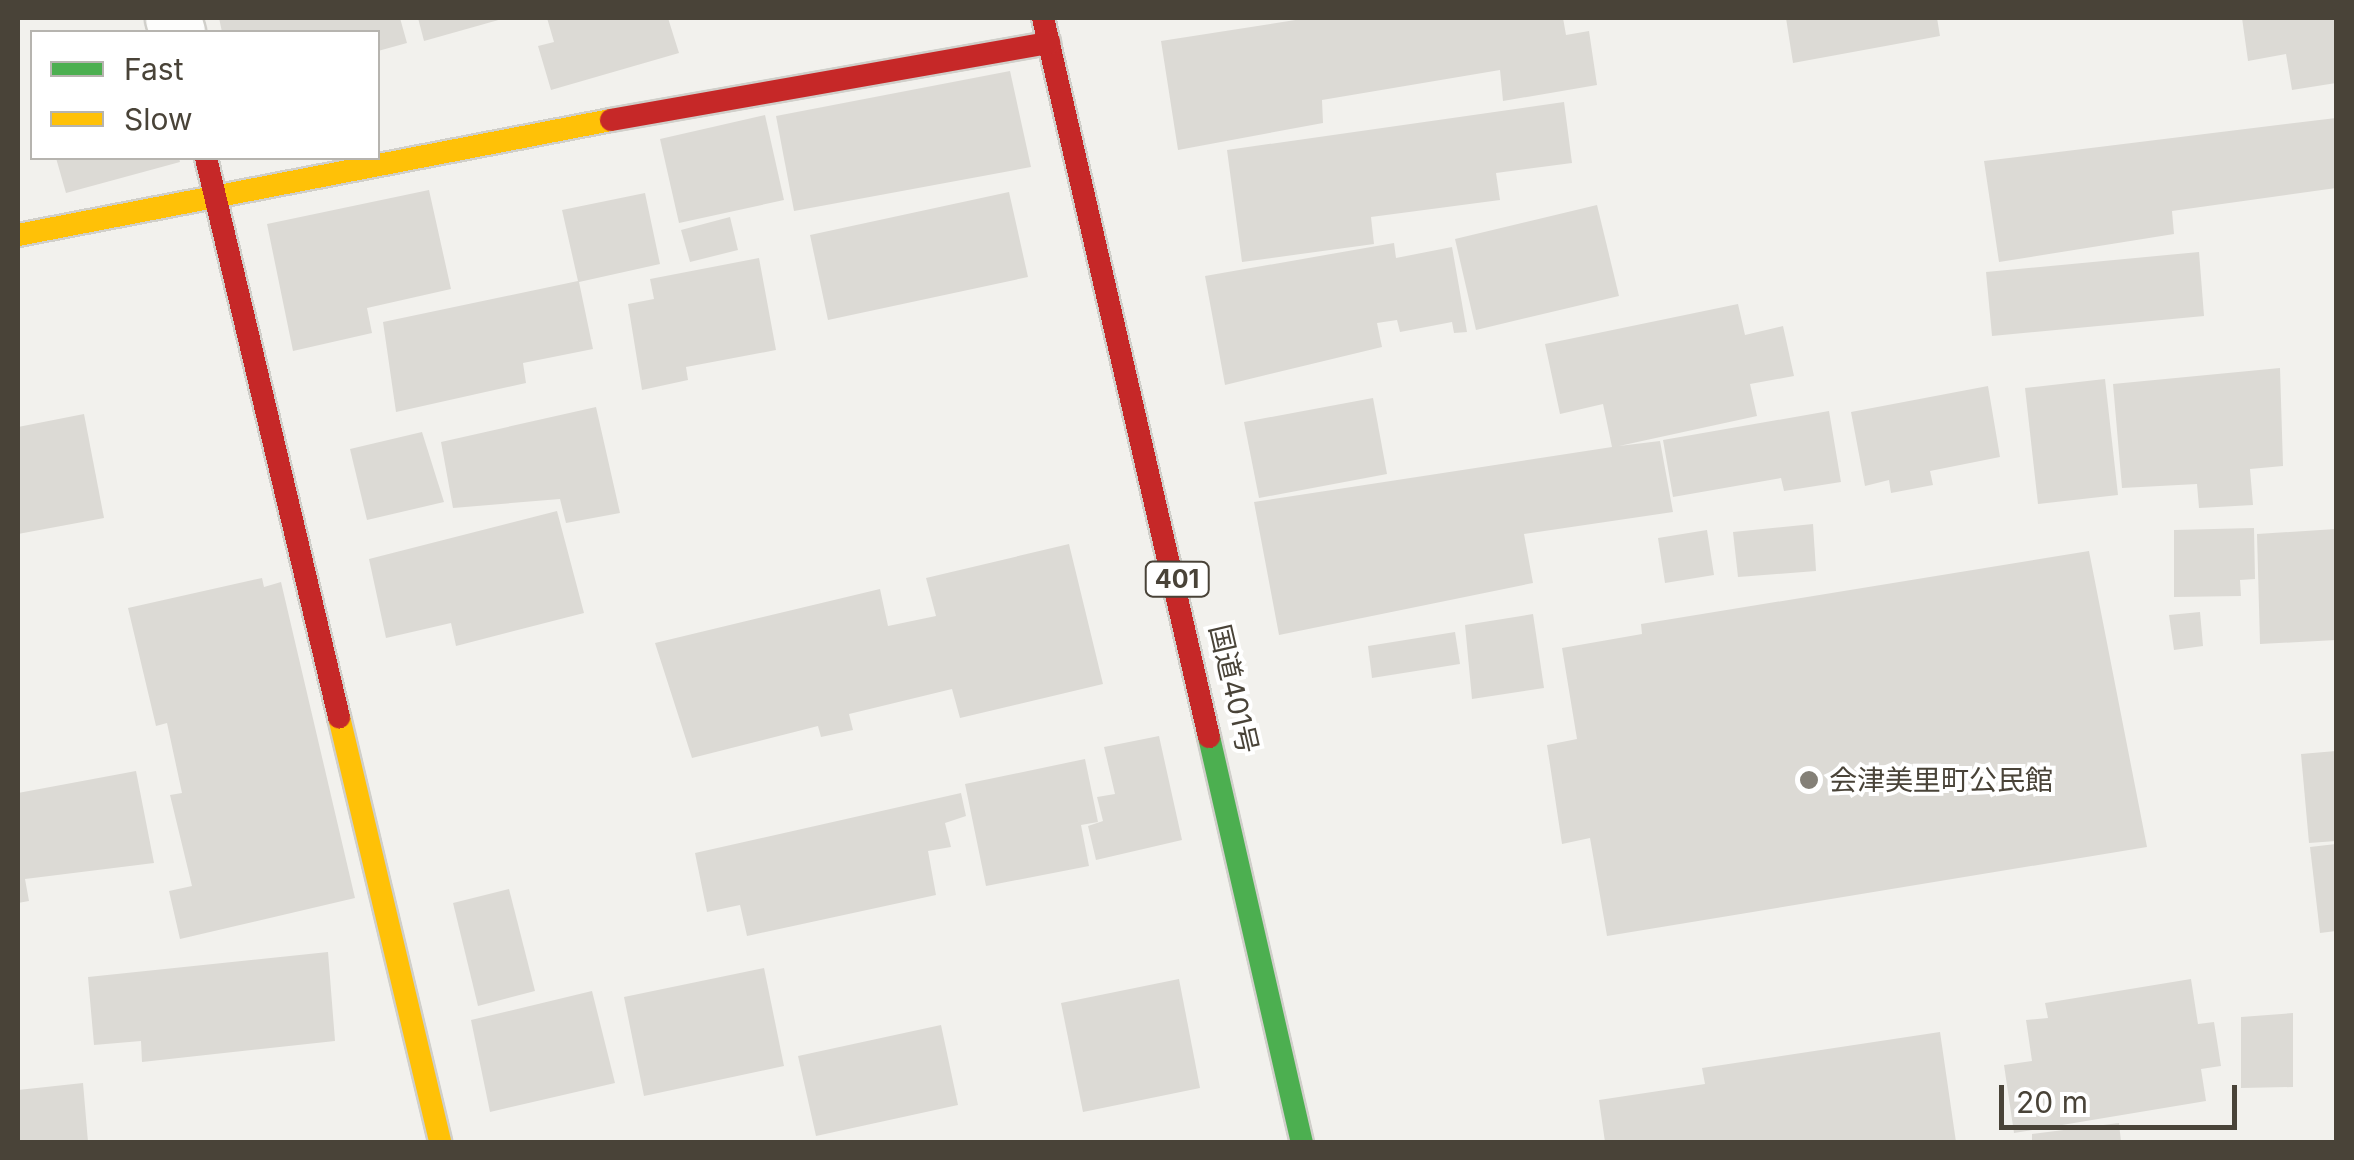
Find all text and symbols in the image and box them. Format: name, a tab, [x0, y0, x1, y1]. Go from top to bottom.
legend	[30, 30, 380, 160]
text: Fast	[124, 51, 183, 87]
text: Slow	[124, 101, 193, 137]
road number: 401	[1144, 559, 1210, 599]
street label: 国道401号	[1203, 621, 1265, 757]
place label: 会津美里町公民館	[1829, 763, 2053, 797]
marker: 会津美里町公民館	[1798, 769, 1820, 791]
scale bar	[2004, 1065, 2242, 1127]
text: 20 m	[2016, 1084, 2088, 1120]

